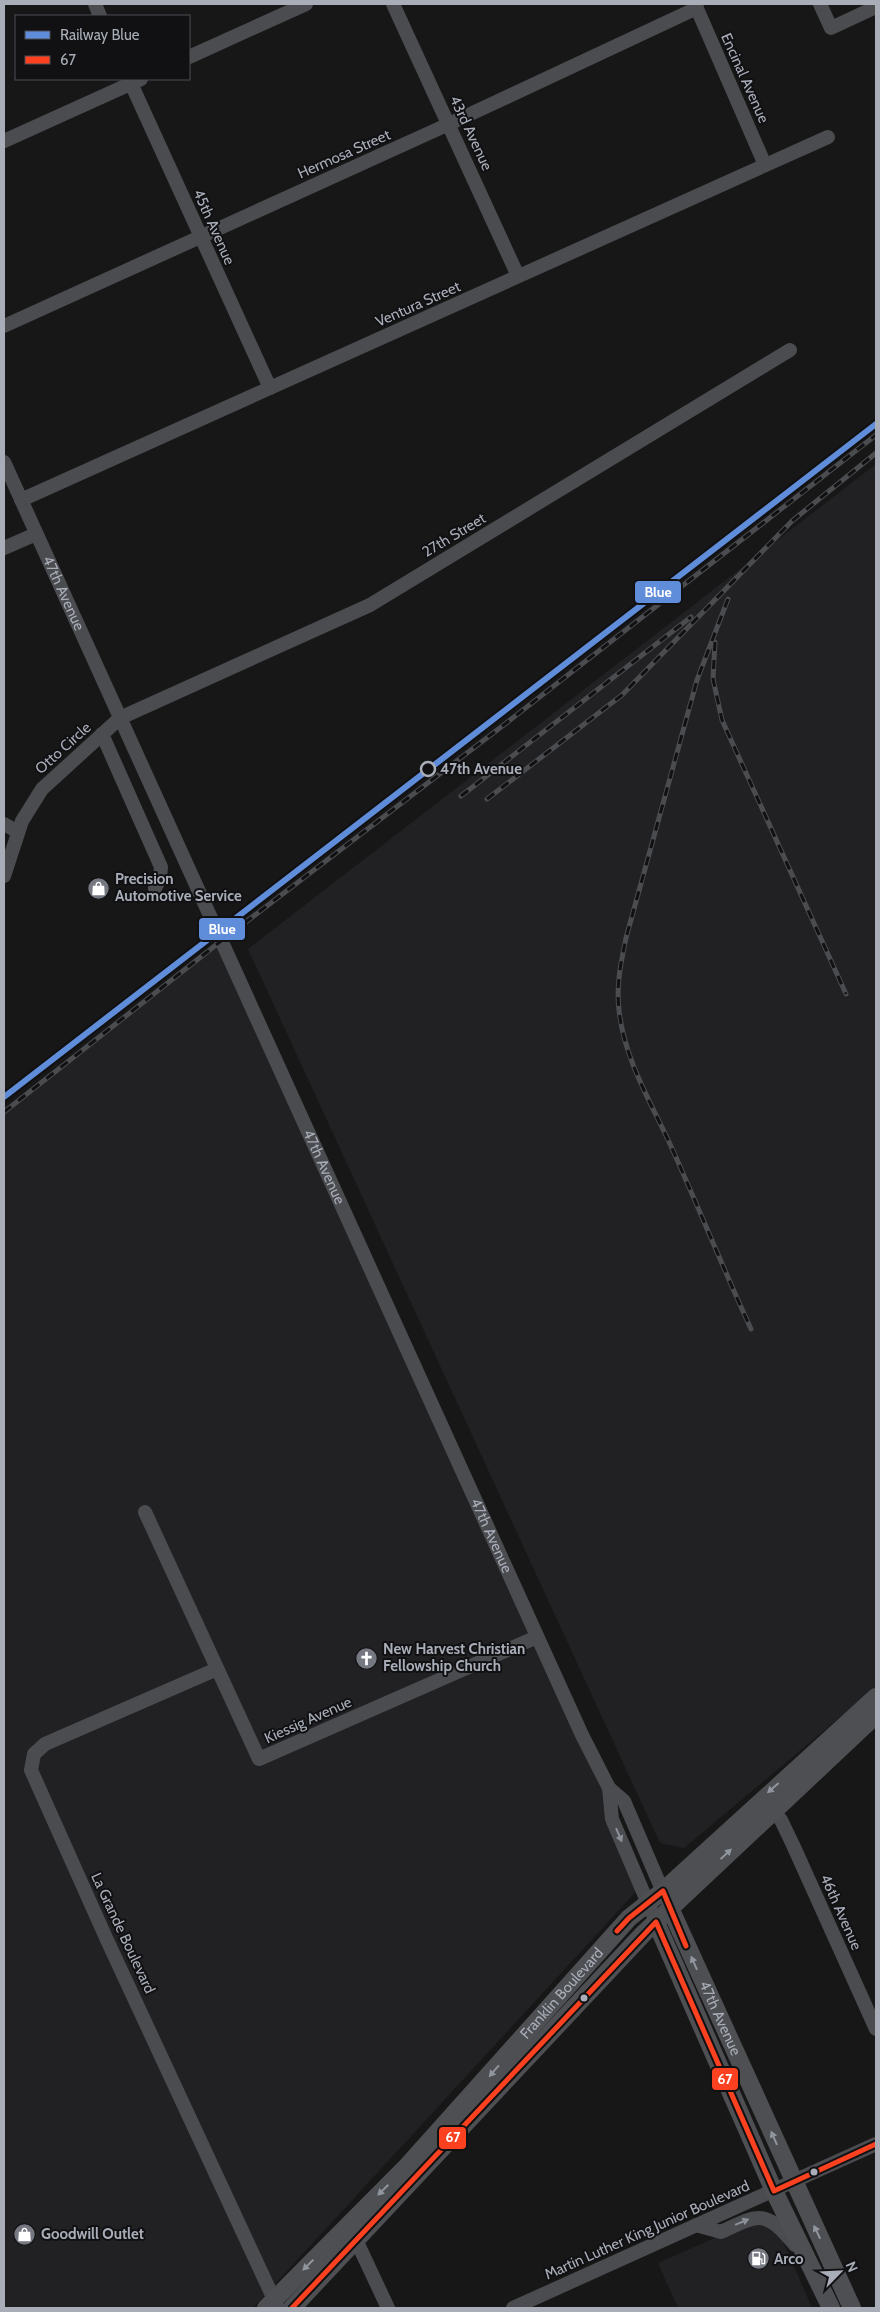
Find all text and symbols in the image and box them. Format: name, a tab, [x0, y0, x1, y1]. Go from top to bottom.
legend	[15, 15, 190, 80]
text: Railway Blue	[60, 26, 140, 44]
street label: Encinal Avenue	[717, 30, 773, 126]
text: 67	[60, 51, 76, 69]
street label: 43rd Avenue	[446, 93, 496, 174]
street label: Hermosa Street	[295, 126, 393, 182]
street label: 45th Avenue	[189, 186, 239, 268]
street label: Ventura Street	[373, 277, 463, 331]
street label: 27th Street	[419, 509, 489, 561]
street label: 47th Avenue	[39, 553, 88, 634]
line badge: Blue	[634, 580, 682, 604]
text: Blue	[644, 583, 672, 601]
street label: Otto Circle	[31, 718, 95, 778]
place label: 47th Avenue	[440, 760, 522, 778]
marker: 47th Avenue	[420, 761, 436, 777]
place label: Precision Automotive Service	[115, 870, 242, 905]
shop icon: Precision Automotive Service	[87, 876, 111, 900]
line badge: Blue	[198, 917, 246, 941]
text: Blue	[208, 920, 236, 938]
street label: 47th Avenue	[299, 1126, 349, 1207]
street label: 47th Avenue	[467, 1495, 516, 1576]
place label: New Harvest Christian Fellowship Church	[383, 1640, 525, 1675]
church icon: New Harvest Christian Fellowship Church	[355, 1646, 379, 1670]
street label: Kiessig Avenue	[262, 1693, 355, 1747]
one-way arrow	[768, 1782, 780, 1794]
one-way arrow	[615, 1828, 623, 1842]
one-way arrow	[720, 1848, 732, 1860]
street label: La Grande Boulevard	[87, 1870, 159, 1996]
street label: 46th Avenue	[816, 1871, 866, 1953]
street label: Franklin Boulevard	[516, 1944, 607, 2043]
one-way arrow	[689, 1956, 697, 1970]
street label: 47th Avenue	[695, 1978, 745, 2059]
unlabelled marker	[579, 1993, 589, 2003]
one-way arrow	[488, 2064, 500, 2076]
line badge: 67	[711, 2067, 739, 2091]
text: 67	[717, 2070, 733, 2088]
line badge: 67	[438, 2126, 467, 2150]
text: 67	[445, 2128, 461, 2146]
one-way arrow	[769, 2131, 777, 2145]
unlabelled marker	[809, 2167, 819, 2177]
street label: Martin Luther King Junior Boulevard	[542, 2177, 752, 2283]
one-way arrow	[378, 2184, 390, 2196]
one-way arrow	[735, 2218, 750, 2226]
shop icon: Goodwill Outlet	[13, 2222, 37, 2246]
place label: Goodwill Outlet	[41, 2225, 144, 2243]
one-way arrow	[813, 2225, 821, 2239]
fuel station icon: Arco	[746, 2247, 770, 2271]
north arrow	[815, 2247, 865, 2297]
place label: Arco	[774, 2250, 804, 2268]
one-way arrow	[303, 2259, 315, 2271]
text: N	[842, 2259, 862, 2275]

